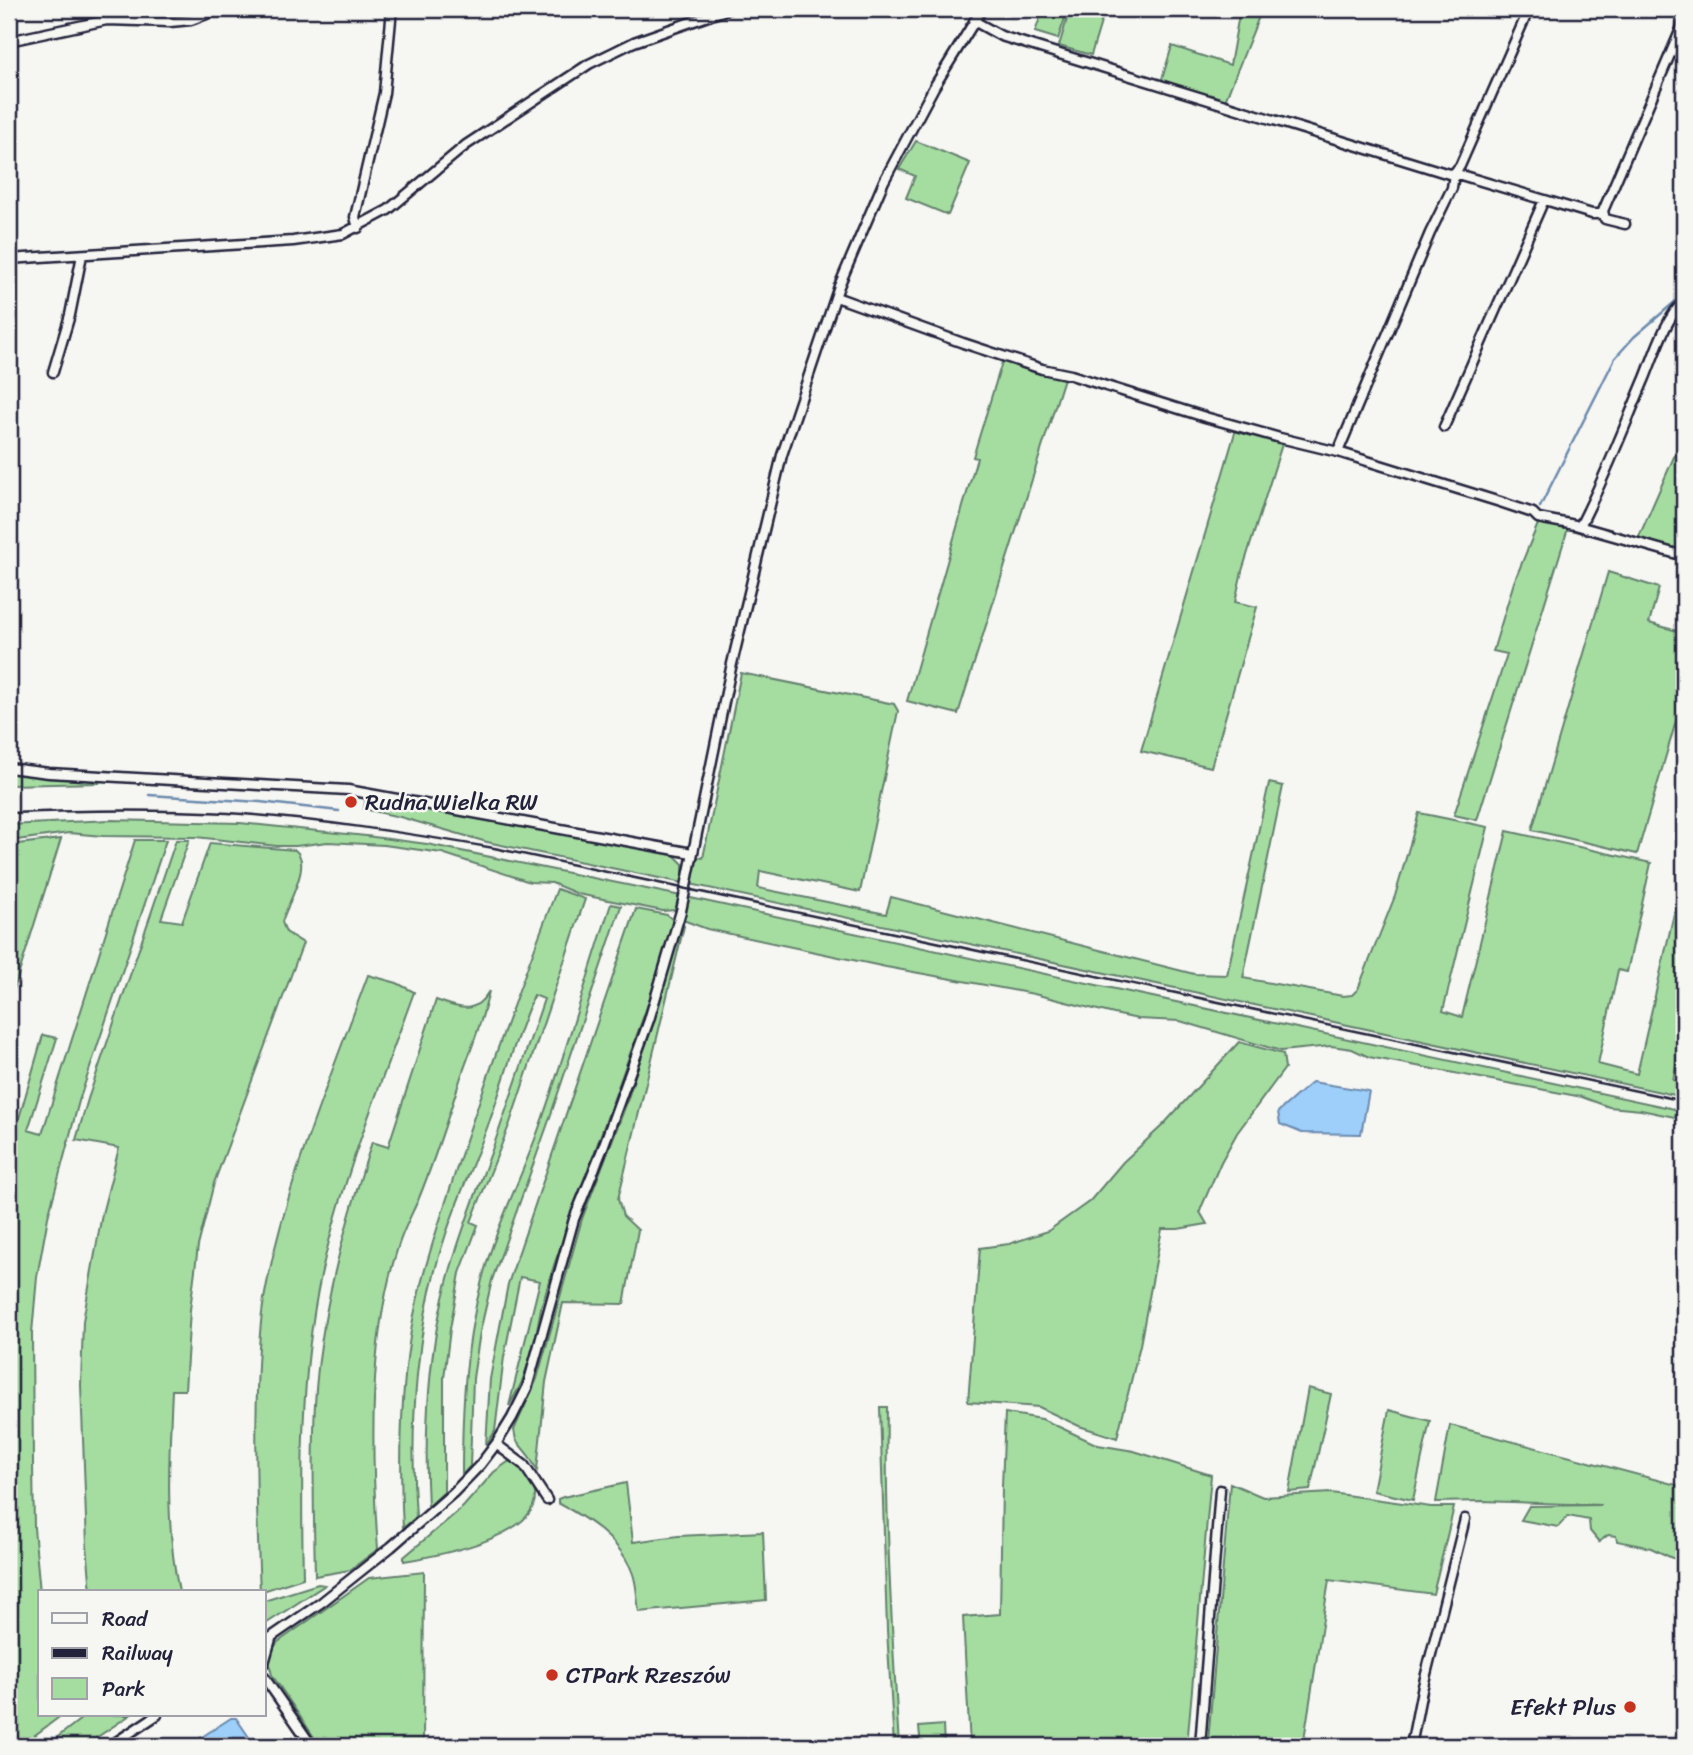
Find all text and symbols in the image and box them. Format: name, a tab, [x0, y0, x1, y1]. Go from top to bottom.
place label: Rudna Wielka RW	[365, 782, 539, 823]
marker: Rudna Wielka RW	[343, 794, 359, 810]
legend	[38, 1590, 266, 1716]
text: Road	[102, 1600, 149, 1638]
text: Railway	[102, 1634, 173, 1672]
place label: CTPark Rzeszów	[566, 1655, 731, 1696]
marker: CTPark Rzeszów	[544, 1667, 560, 1683]
text: Park	[102, 1670, 145, 1708]
place label: Efekt Plus	[1510, 1687, 1616, 1728]
marker: Efekt Plus	[1622, 1699, 1638, 1715]

